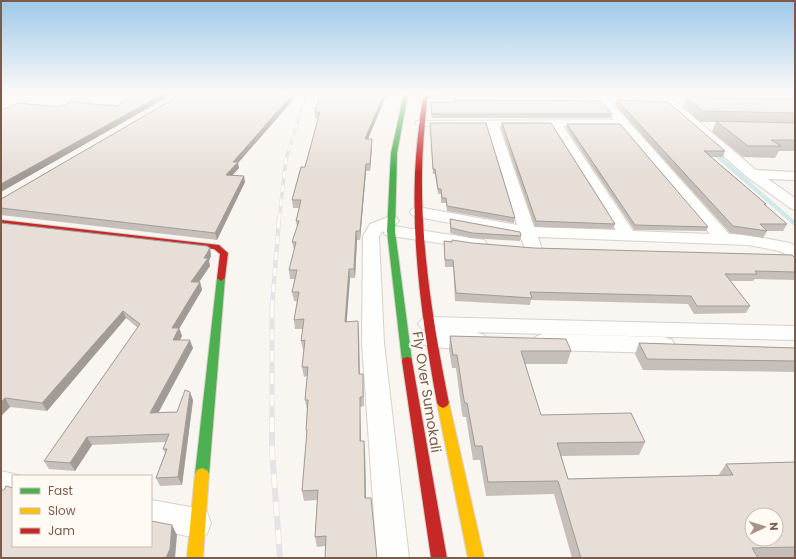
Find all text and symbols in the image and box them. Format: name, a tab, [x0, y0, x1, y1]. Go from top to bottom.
street label: Fly Over Sumokali	[408, 330, 446, 454]
legend	[12, 475, 152, 547]
text: Fast	[48, 482, 73, 499]
text: Slow	[48, 502, 76, 519]
north arrow	[744, 507, 784, 547]
text: Jam	[48, 522, 75, 539]
text: N	[766, 522, 782, 531]

